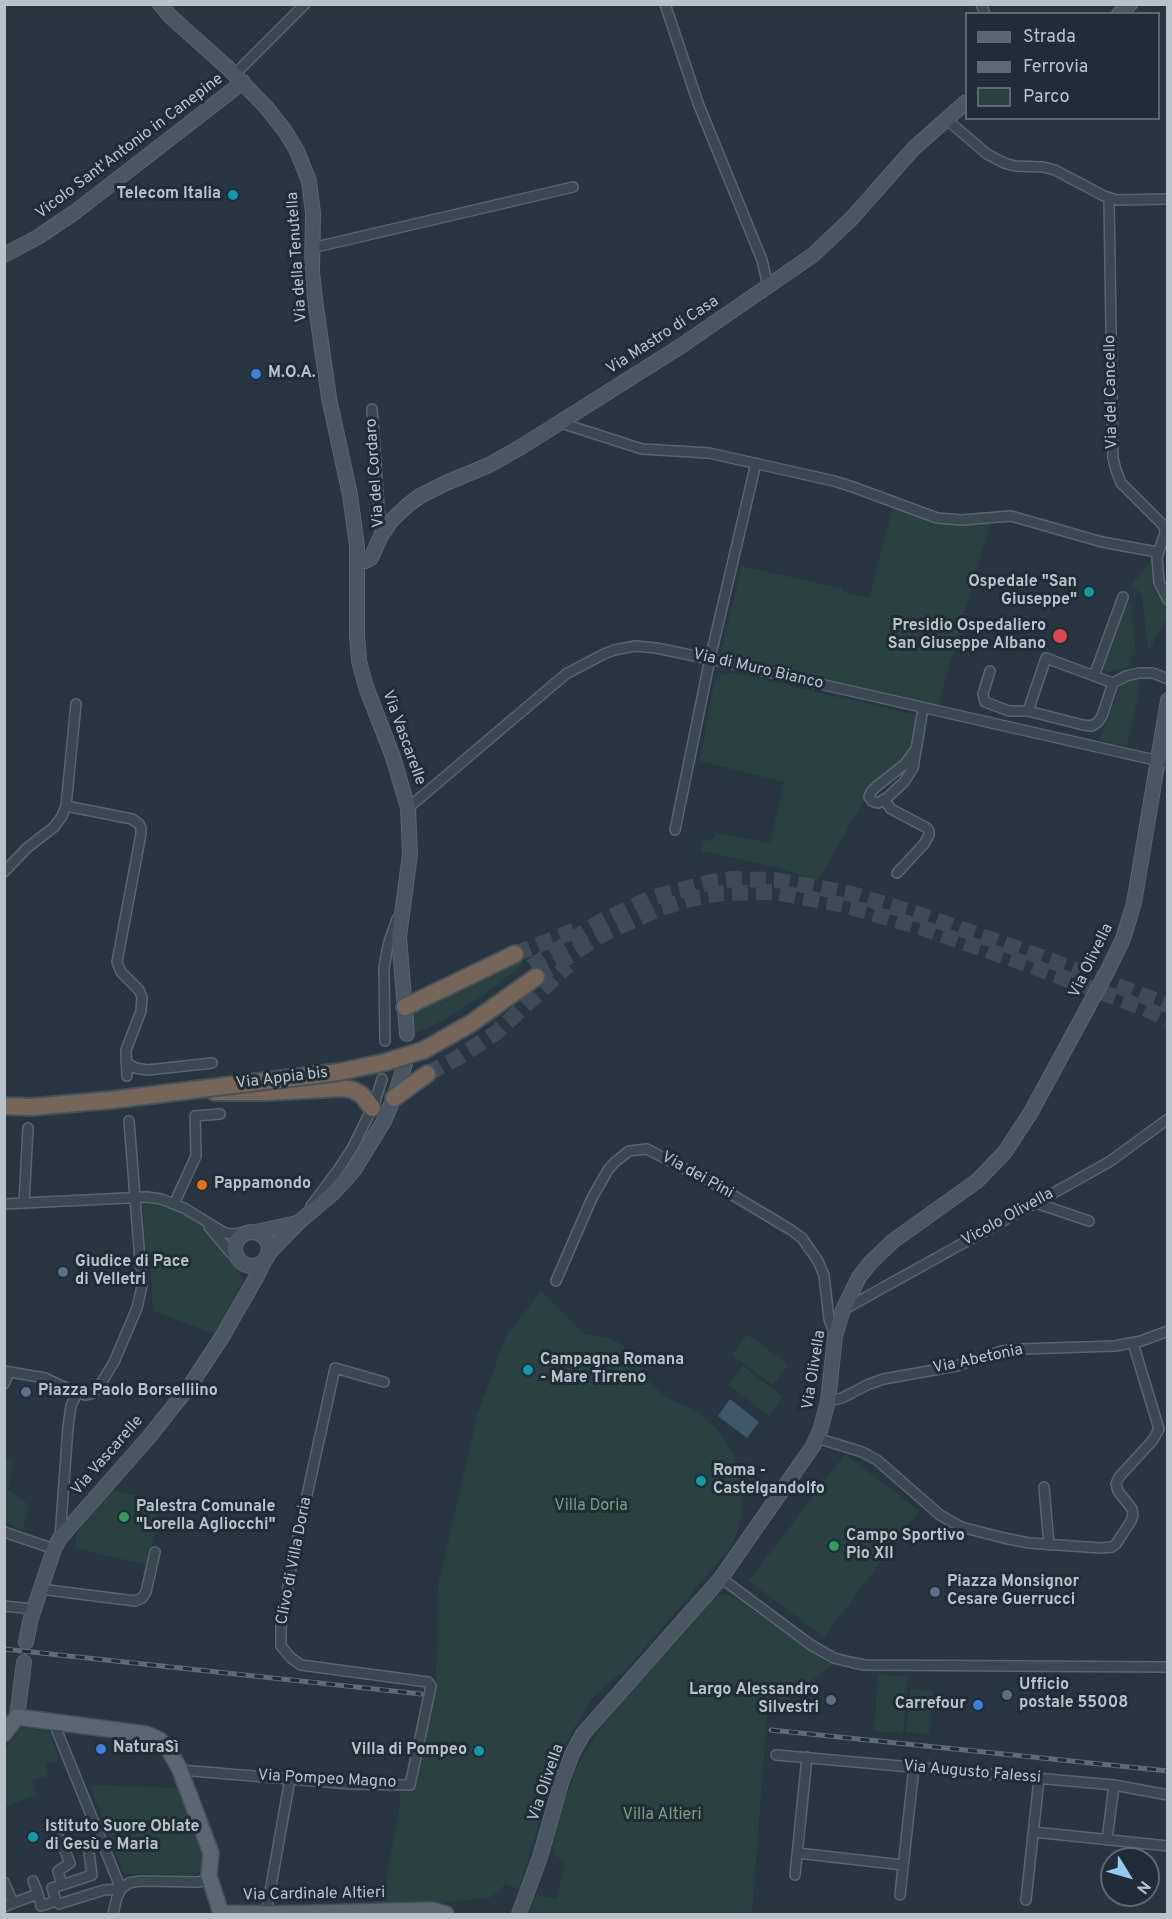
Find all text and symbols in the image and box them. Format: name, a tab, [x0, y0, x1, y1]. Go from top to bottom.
legend	[965, 12, 1160, 120]
text: Strada	[1023, 26, 1076, 49]
text: Ferrovia	[1023, 56, 1088, 79]
street label: Vicolo Sant'Antonio in Canepine	[32, 70, 228, 224]
text: Parco	[1023, 86, 1069, 109]
place label: Telecom Italia	[117, 185, 221, 205]
marker: Telecom Italia	[226, 188, 240, 202]
street label: Via della Tenutella	[284, 191, 312, 323]
street label: Via Mastro di Casa	[603, 293, 723, 379]
street label: Via del Cancello	[1101, 335, 1123, 449]
place label: M.O.A.	[268, 364, 316, 384]
marker: M.O.A.	[249, 367, 263, 381]
street label: Via del Cordaro	[363, 418, 389, 528]
place label: Ospedale "San Giuseppe"	[968, 573, 1077, 611]
marker: Ospedale "San Giuseppe"	[1082, 585, 1096, 599]
place label: Presidio Ospedaliero San Giuseppe Albano	[888, 617, 1046, 655]
marker: Presidio Ospedaliero San Giuseppe Albano	[1051, 627, 1069, 645]
street label: Via di Muro Bianco	[691, 646, 825, 694]
street label: Via Vascarelle	[377, 688, 429, 788]
street label: Via Olivella	[1066, 921, 1118, 1001]
street label: Via Appia bis	[235, 1064, 329, 1094]
street label: Via dei Pini	[658, 1148, 736, 1204]
place label: Pappamondo	[214, 1175, 311, 1195]
marker: Pappamondo	[195, 1178, 209, 1192]
street label: Vicolo Olivella	[959, 1185, 1057, 1251]
place label: Giudice di Pace di Velletri	[75, 1253, 189, 1291]
marker: Giudice di Pace di Velletri	[56, 1265, 70, 1279]
street label: Via Olivella	[799, 1329, 831, 1411]
street label: Via Abetonia	[931, 1341, 1025, 1379]
place label: Campagna Romana - Mare Tirreno	[540, 1351, 684, 1389]
marker: Campagna Romana - Mare Tirreno	[521, 1363, 535, 1377]
place label: Piazza Paolo Borselliino	[38, 1382, 218, 1402]
marker: Piazza Paolo Borselliino	[19, 1385, 33, 1399]
street label: Via Vascarelle	[68, 1412, 148, 1500]
place label: Roma - Castelgandolfo	[713, 1462, 825, 1500]
marker: Roma - Castelgandolfo	[694, 1474, 708, 1488]
street label: Clivo di Villa Doria	[273, 1496, 317, 1626]
park label: Villa Doria	[554, 1497, 628, 1517]
place label: Palestra Comunale "Lorella Agliocchi"	[136, 1498, 276, 1536]
marker: Palestra Comunale "Lorella Agliocchi"	[117, 1510, 131, 1524]
place label: Campo Sportivo Pio XII	[846, 1527, 965, 1565]
marker: Campo Sportivo Pio XII	[827, 1539, 841, 1553]
place label: Piazza Monsignor Cesare Guerrucci	[947, 1573, 1079, 1611]
marker: Piazza Monsignor Cesare Guerrucci	[928, 1585, 942, 1599]
place label: Ufficio postale 55008	[1019, 1676, 1128, 1714]
place label: Largo Alessandro Silvestri	[689, 1681, 819, 1719]
marker: Ufficio postale 55008	[1000, 1688, 1014, 1702]
marker: Largo Alessandro Silvestri	[824, 1693, 838, 1707]
place label: Carrefour	[895, 1695, 966, 1715]
marker: Carrefour	[971, 1698, 985, 1712]
place label: NaturaSì	[113, 1739, 179, 1759]
place label: Villa di Pompeo	[351, 1741, 467, 1761]
marker: NaturaSì	[94, 1742, 108, 1756]
street label: Via Olivella	[525, 1742, 569, 1824]
marker: Villa di Pompeo	[472, 1744, 486, 1758]
street label: Via Augusto Falessi	[902, 1757, 1042, 1789]
street label: Via Pompeo Magno	[257, 1767, 397, 1793]
park label: Villa Altieri	[623, 1806, 701, 1826]
place label: Istituto Suore Oblate di Gesù e Maria	[45, 1818, 200, 1856]
marker: Istituto Suore Oblate di Gesù e Maria	[26, 1830, 40, 1844]
north arrow	[1100, 1847, 1160, 1907]
text: N	[1131, 1876, 1154, 1897]
street label: Via Cardinale Altieri	[243, 1884, 385, 1906]

